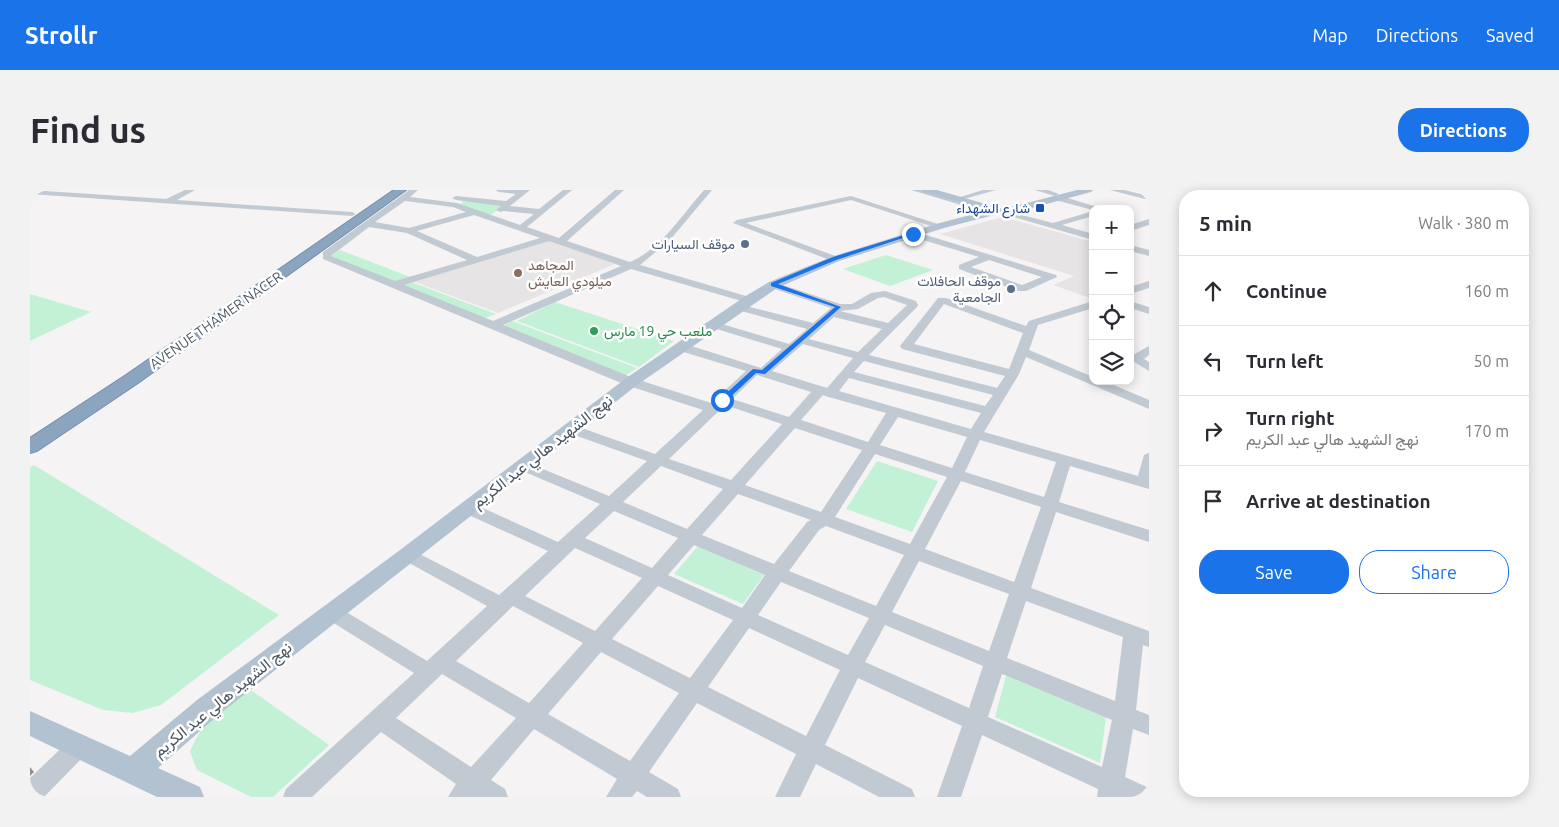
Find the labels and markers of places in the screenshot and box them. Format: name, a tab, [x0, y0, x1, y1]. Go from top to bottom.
place label: شارع الشهداء	[956, 200, 1030, 219]
marker: شارع الشهداء	[1034, 202, 1046, 214]
place label: موقف السيارات	[652, 236, 735, 253]
marker: موقف السيارات	[739, 238, 751, 250]
place label: المجاهد ميلودي العايش	[528, 257, 612, 293]
marker: المجاهد ميلودي العايش	[512, 267, 524, 279]
place label: موقف الحافلات الجامعية	[917, 273, 1001, 306]
marker: موقف الحافلات الجامعية	[1005, 283, 1017, 295]
place label: ملعب حي 19 مارس	[604, 323, 712, 343]
marker: ملعب حي 19 مارس	[588, 325, 600, 337]

